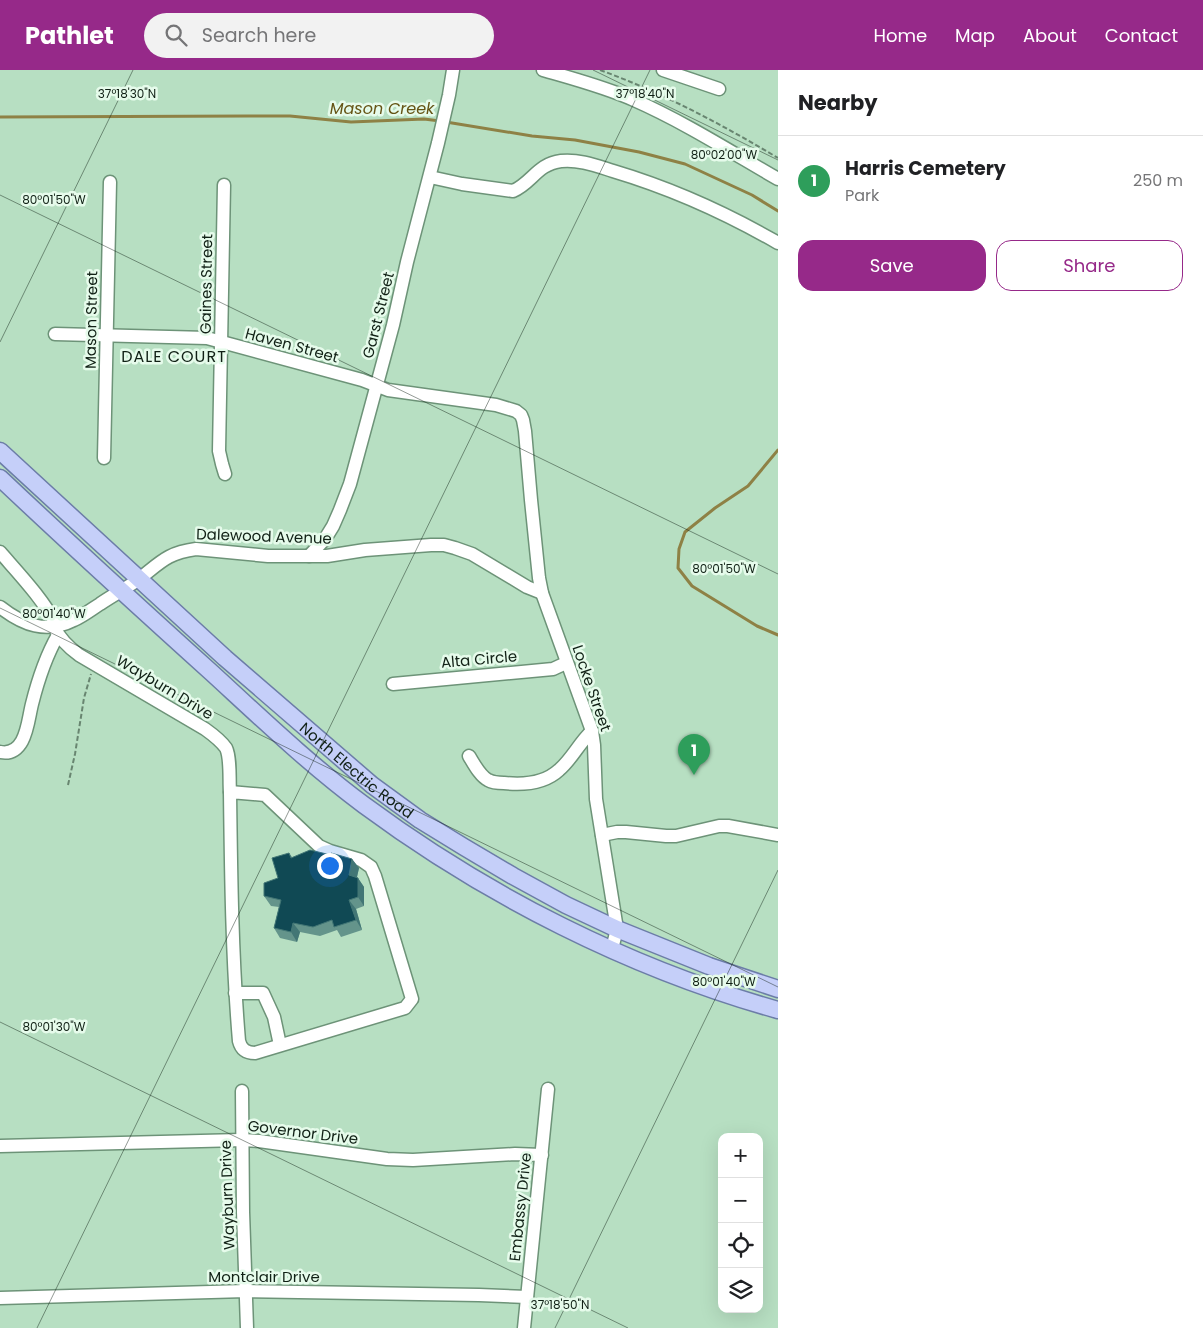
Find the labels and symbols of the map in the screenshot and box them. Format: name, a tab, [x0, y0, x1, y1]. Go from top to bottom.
text: 37°18'30"N	[98, 85, 156, 102]
text: 37°18'40"N	[616, 85, 674, 102]
water label: Mason Creek	[330, 97, 435, 120]
text: 80°02'00"W	[691, 146, 758, 163]
text: 80°01'50"W	[22, 191, 86, 208]
street label: Gaines Street	[195, 234, 217, 334]
street label: Garst Street	[357, 269, 399, 361]
street label: Mason Street	[80, 271, 102, 369]
street label: Haven Street	[243, 322, 341, 368]
district label: DALE COURT	[121, 345, 227, 368]
street label: Dalewood Avenue	[196, 523, 332, 549]
text: 80°01'50"W	[692, 560, 756, 577]
text: 80°01'40"W	[22, 605, 86, 622]
street label: Locke Street	[567, 642, 617, 734]
street label: Alta Circle	[440, 645, 518, 673]
street label: Wayburn Drive	[113, 650, 217, 724]
street label: North Electric Road	[296, 717, 418, 823]
pin: 1	[678, 734, 710, 775]
your location	[317, 853, 343, 879]
text: 80°01'40"W	[692, 973, 756, 990]
text: 80°01'30"W	[22, 1018, 86, 1035]
street label: Governor Drive	[247, 1115, 359, 1149]
street label: Wayburn Drive	[215, 1140, 239, 1250]
street label: Embassy Drive	[504, 1152, 536, 1262]
street label: Montclair Drive	[208, 1266, 320, 1287]
text: 37°18'50"N	[531, 1296, 589, 1313]

